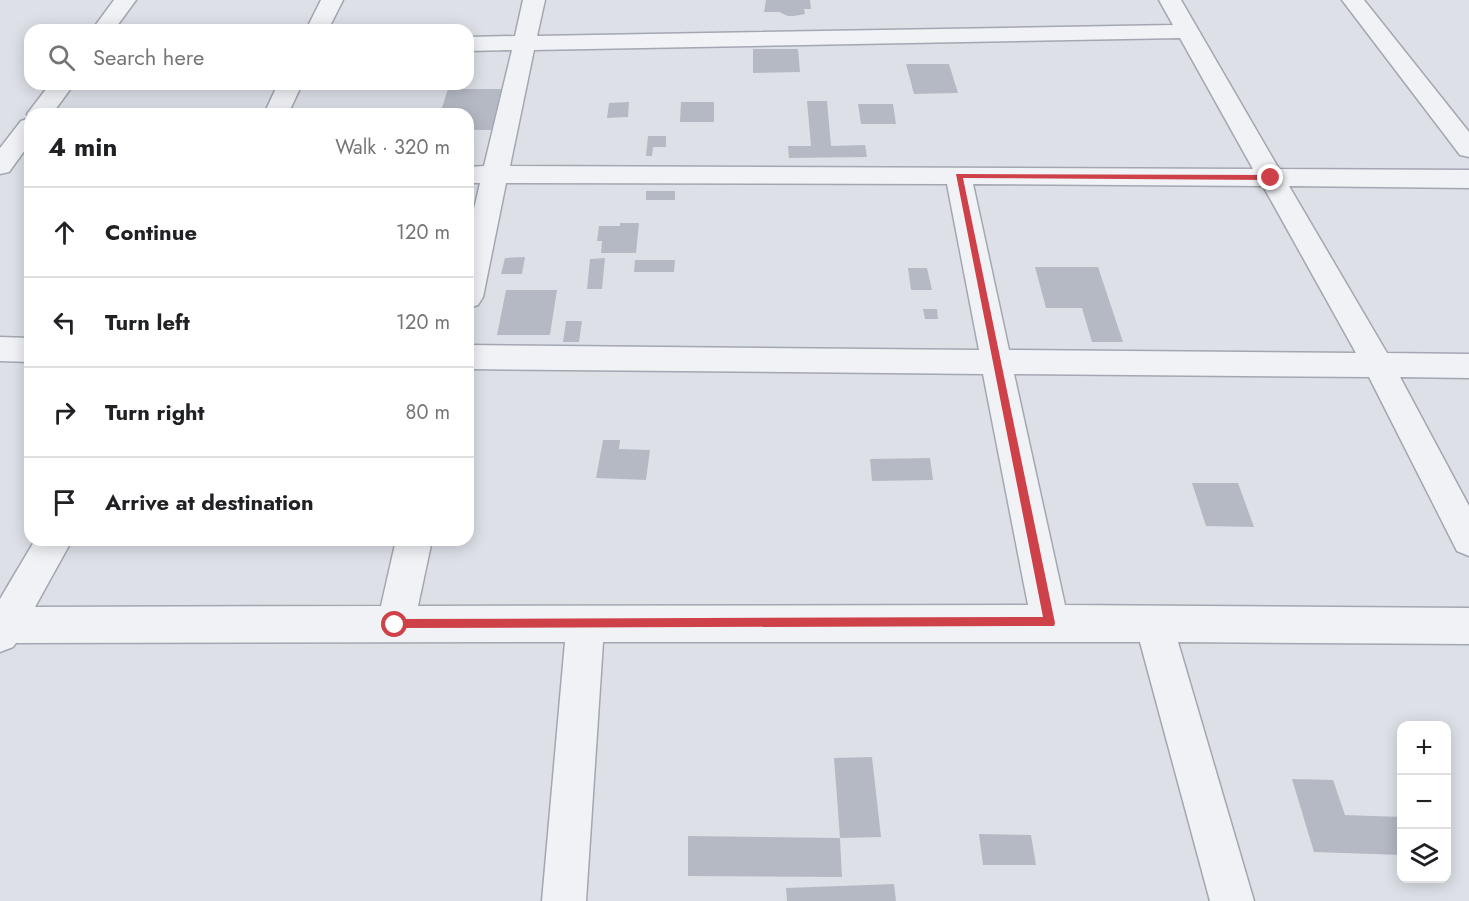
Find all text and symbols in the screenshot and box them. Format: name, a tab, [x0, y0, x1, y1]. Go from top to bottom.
search box	[24, 24, 474, 90]
icon: search	[45, 41, 78, 74]
text: Search here	[93, 41, 204, 73]
text: 4 min	[48, 128, 117, 166]
text: Walk · 320 m	[335, 133, 450, 162]
route end	[1257, 164, 1283, 190]
icon: ahead	[48, 216, 81, 249]
text: Continue	[105, 216, 197, 248]
text: 120 m	[396, 218, 450, 247]
icon: left	[48, 306, 81, 339]
text: Turn left	[105, 306, 190, 338]
text: 120 m	[396, 308, 450, 337]
icon: right	[48, 396, 81, 429]
text: Turn right	[105, 396, 205, 428]
text: 80 m	[405, 398, 450, 427]
icon: arrive	[48, 486, 81, 519]
text: Arrive at destination	[105, 486, 314, 518]
route start	[381, 611, 407, 637]
map controls	[1397, 721, 1451, 883]
button: +	[1397, 721, 1451, 775]
button: −	[1397, 775, 1451, 829]
button: layers	[1397, 829, 1451, 883]

